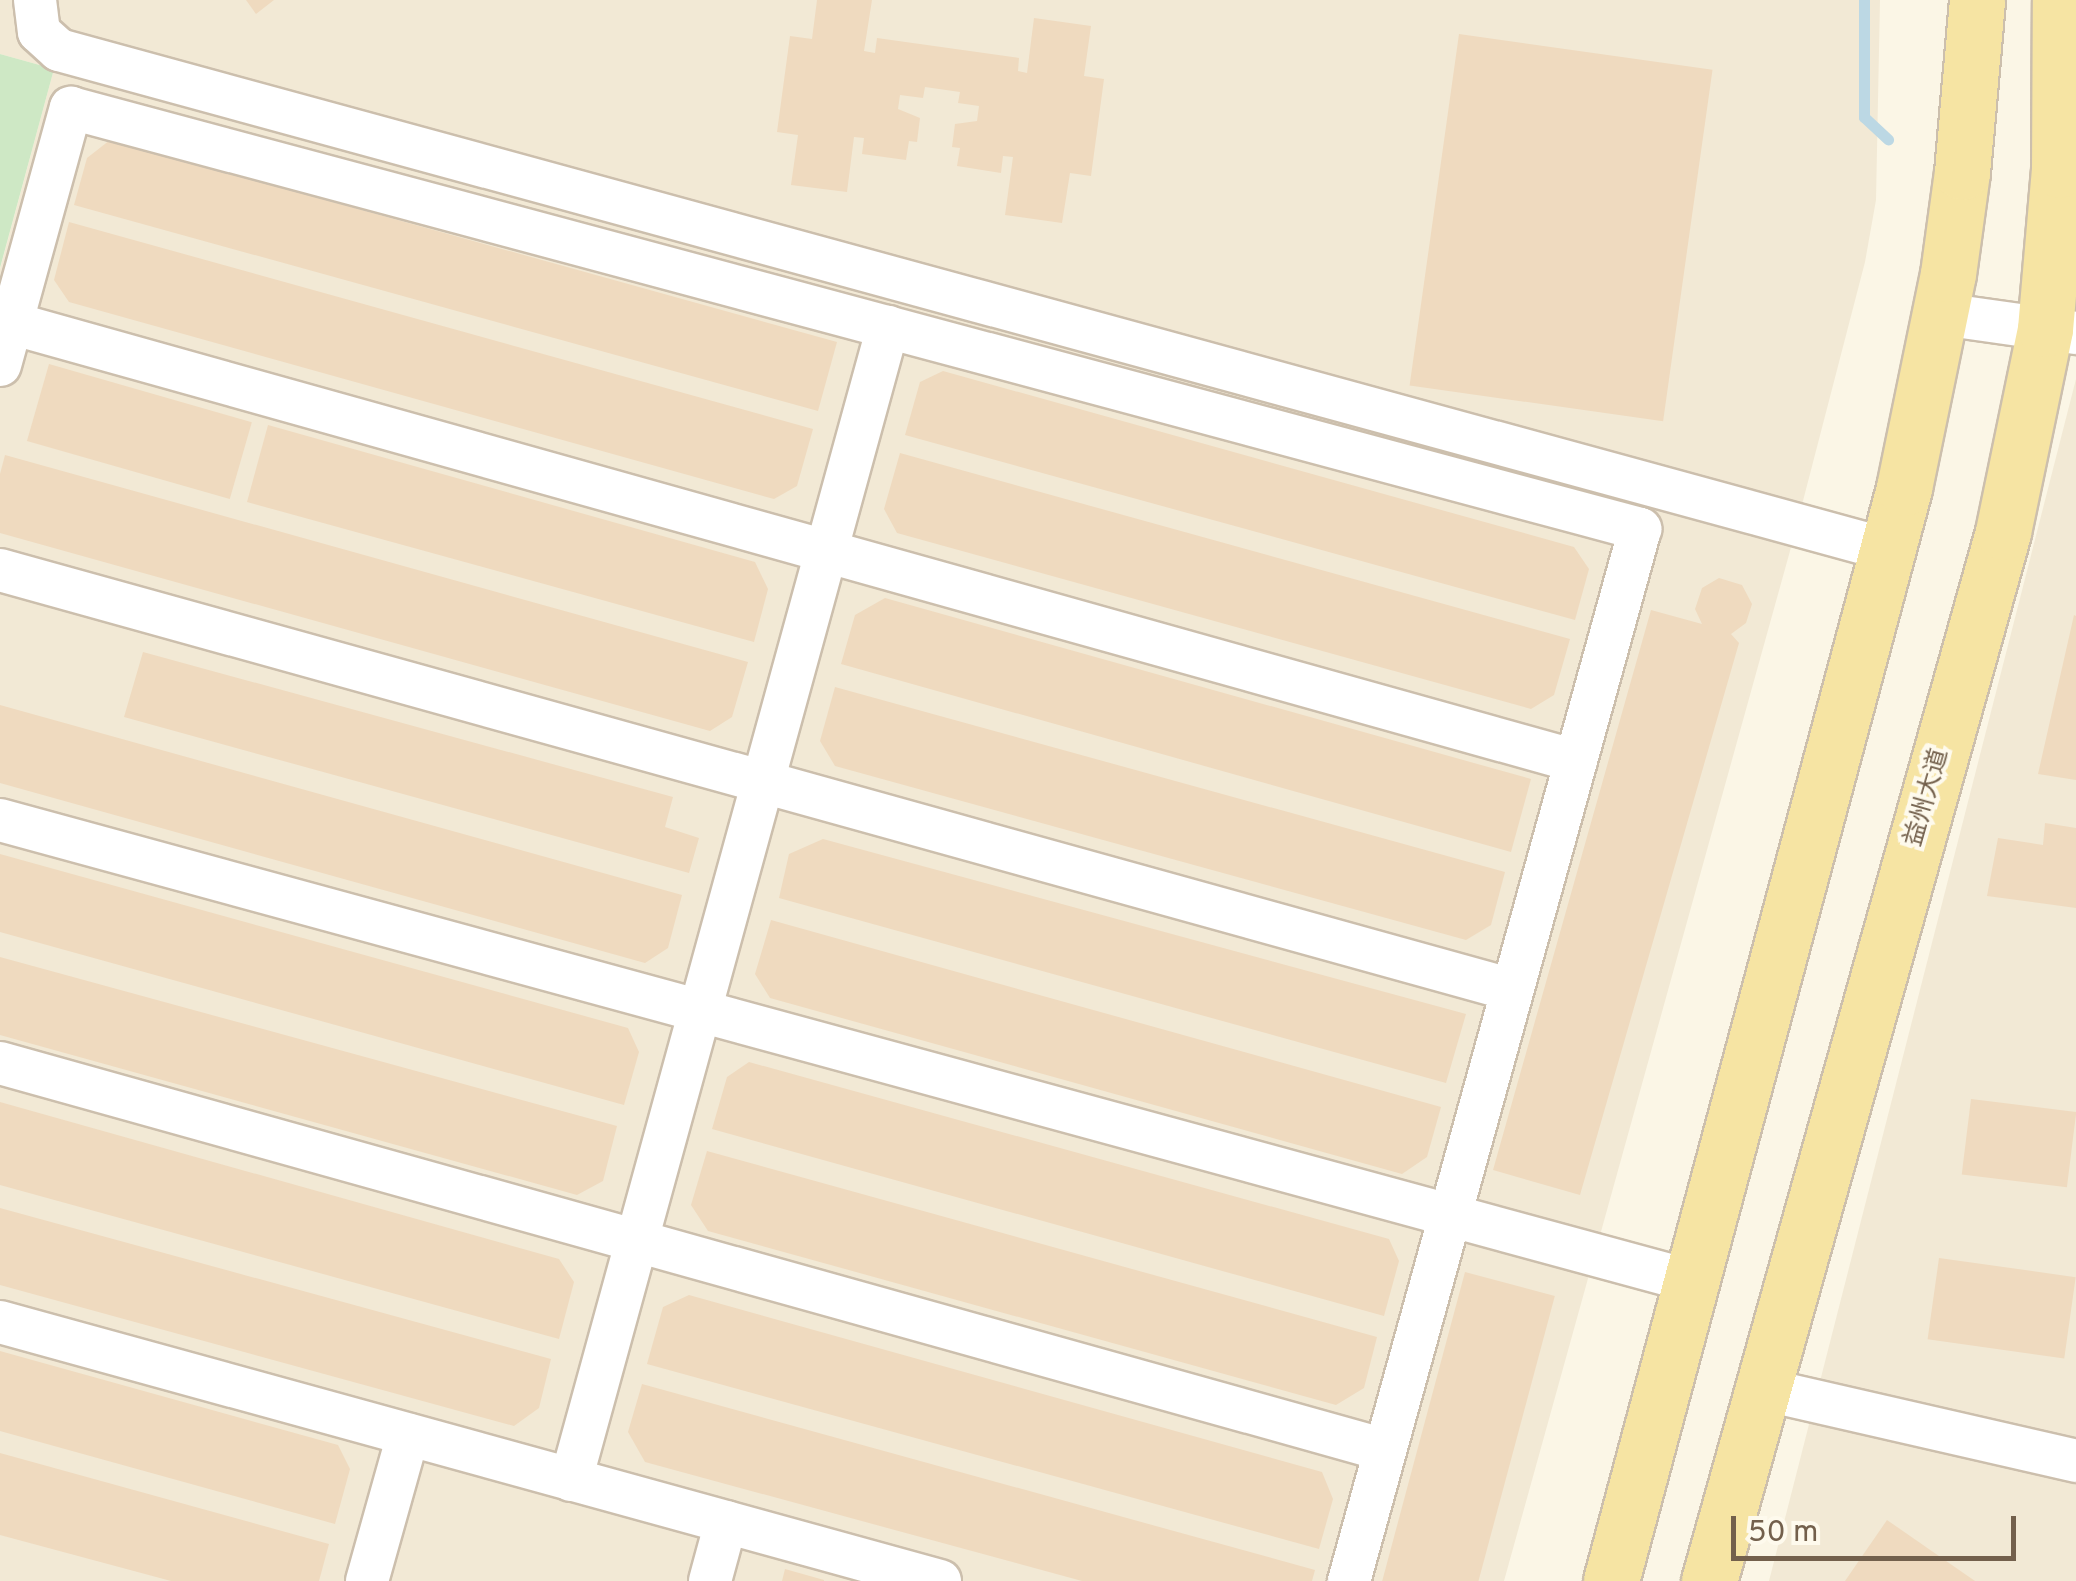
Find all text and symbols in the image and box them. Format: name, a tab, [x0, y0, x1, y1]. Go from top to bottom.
street label: 益州大道	[1900, 746, 1956, 850]
scale bar	[1736, 1496, 2021, 1558]
text: 50 m	[1748, 1515, 1818, 1552]

